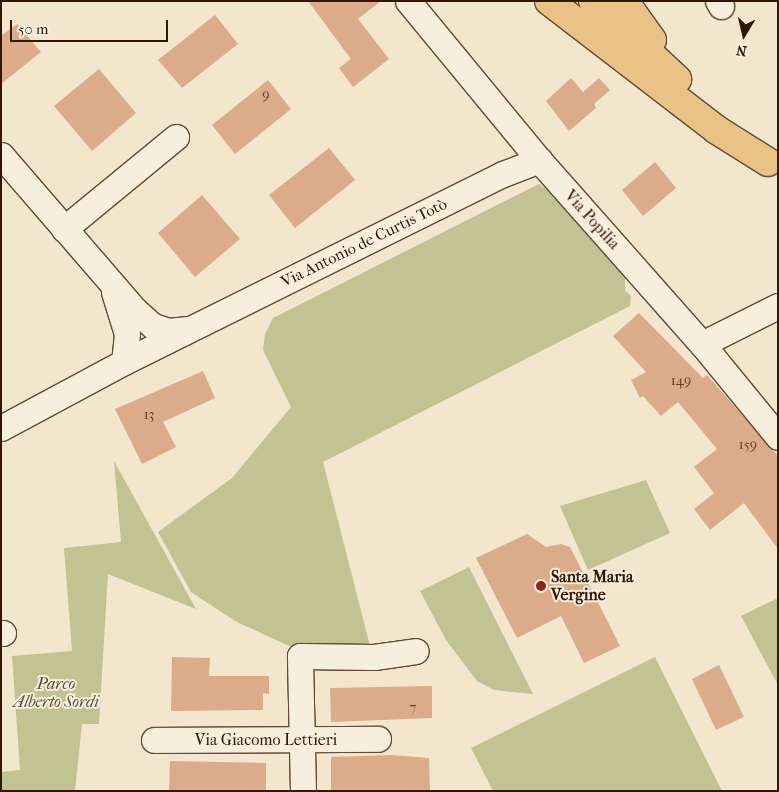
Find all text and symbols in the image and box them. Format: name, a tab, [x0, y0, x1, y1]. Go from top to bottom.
scale bar	[12, 10, 170, 42]
north arrow	[719, 10, 769, 60]
text: 50 m	[18, 20, 48, 38]
text: N	[735, 41, 748, 60]
house number: 9	[262, 87, 270, 103]
street label: Via Popilia	[560, 186, 624, 254]
street label: Via Antonio de Curtis Totò	[278, 194, 450, 292]
house number: 149	[671, 373, 691, 389]
house number: 13	[144, 407, 154, 423]
house number: 159	[739, 437, 757, 453]
place label: Santa Maria Vergine	[551, 567, 633, 605]
marker: Santa Maria Vergine	[535, 580, 547, 592]
park label: Parco Alberto Sordi	[13, 674, 99, 712]
house number: 7	[410, 700, 416, 716]
street label: Via Giacomo Lettieri	[195, 730, 337, 750]

